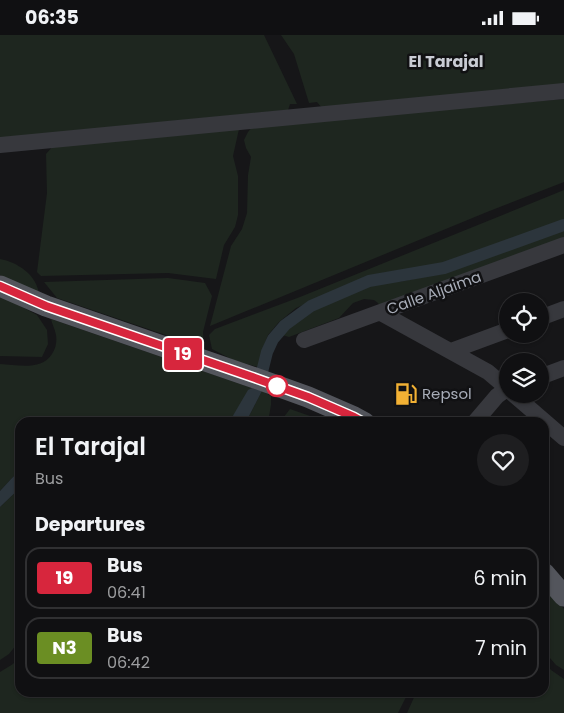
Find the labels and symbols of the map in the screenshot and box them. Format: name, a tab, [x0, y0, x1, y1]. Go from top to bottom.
district label: El Tarajal	[408, 50, 484, 73]
street label: Calle Aljaima	[384, 266, 484, 319]
line badge: 19	[160, 338, 206, 370]
unlabelled marker	[266, 375, 288, 397]
fuel station icon: Repsol	[393, 381, 419, 407]
place label: Repsol	[422, 383, 472, 404]

